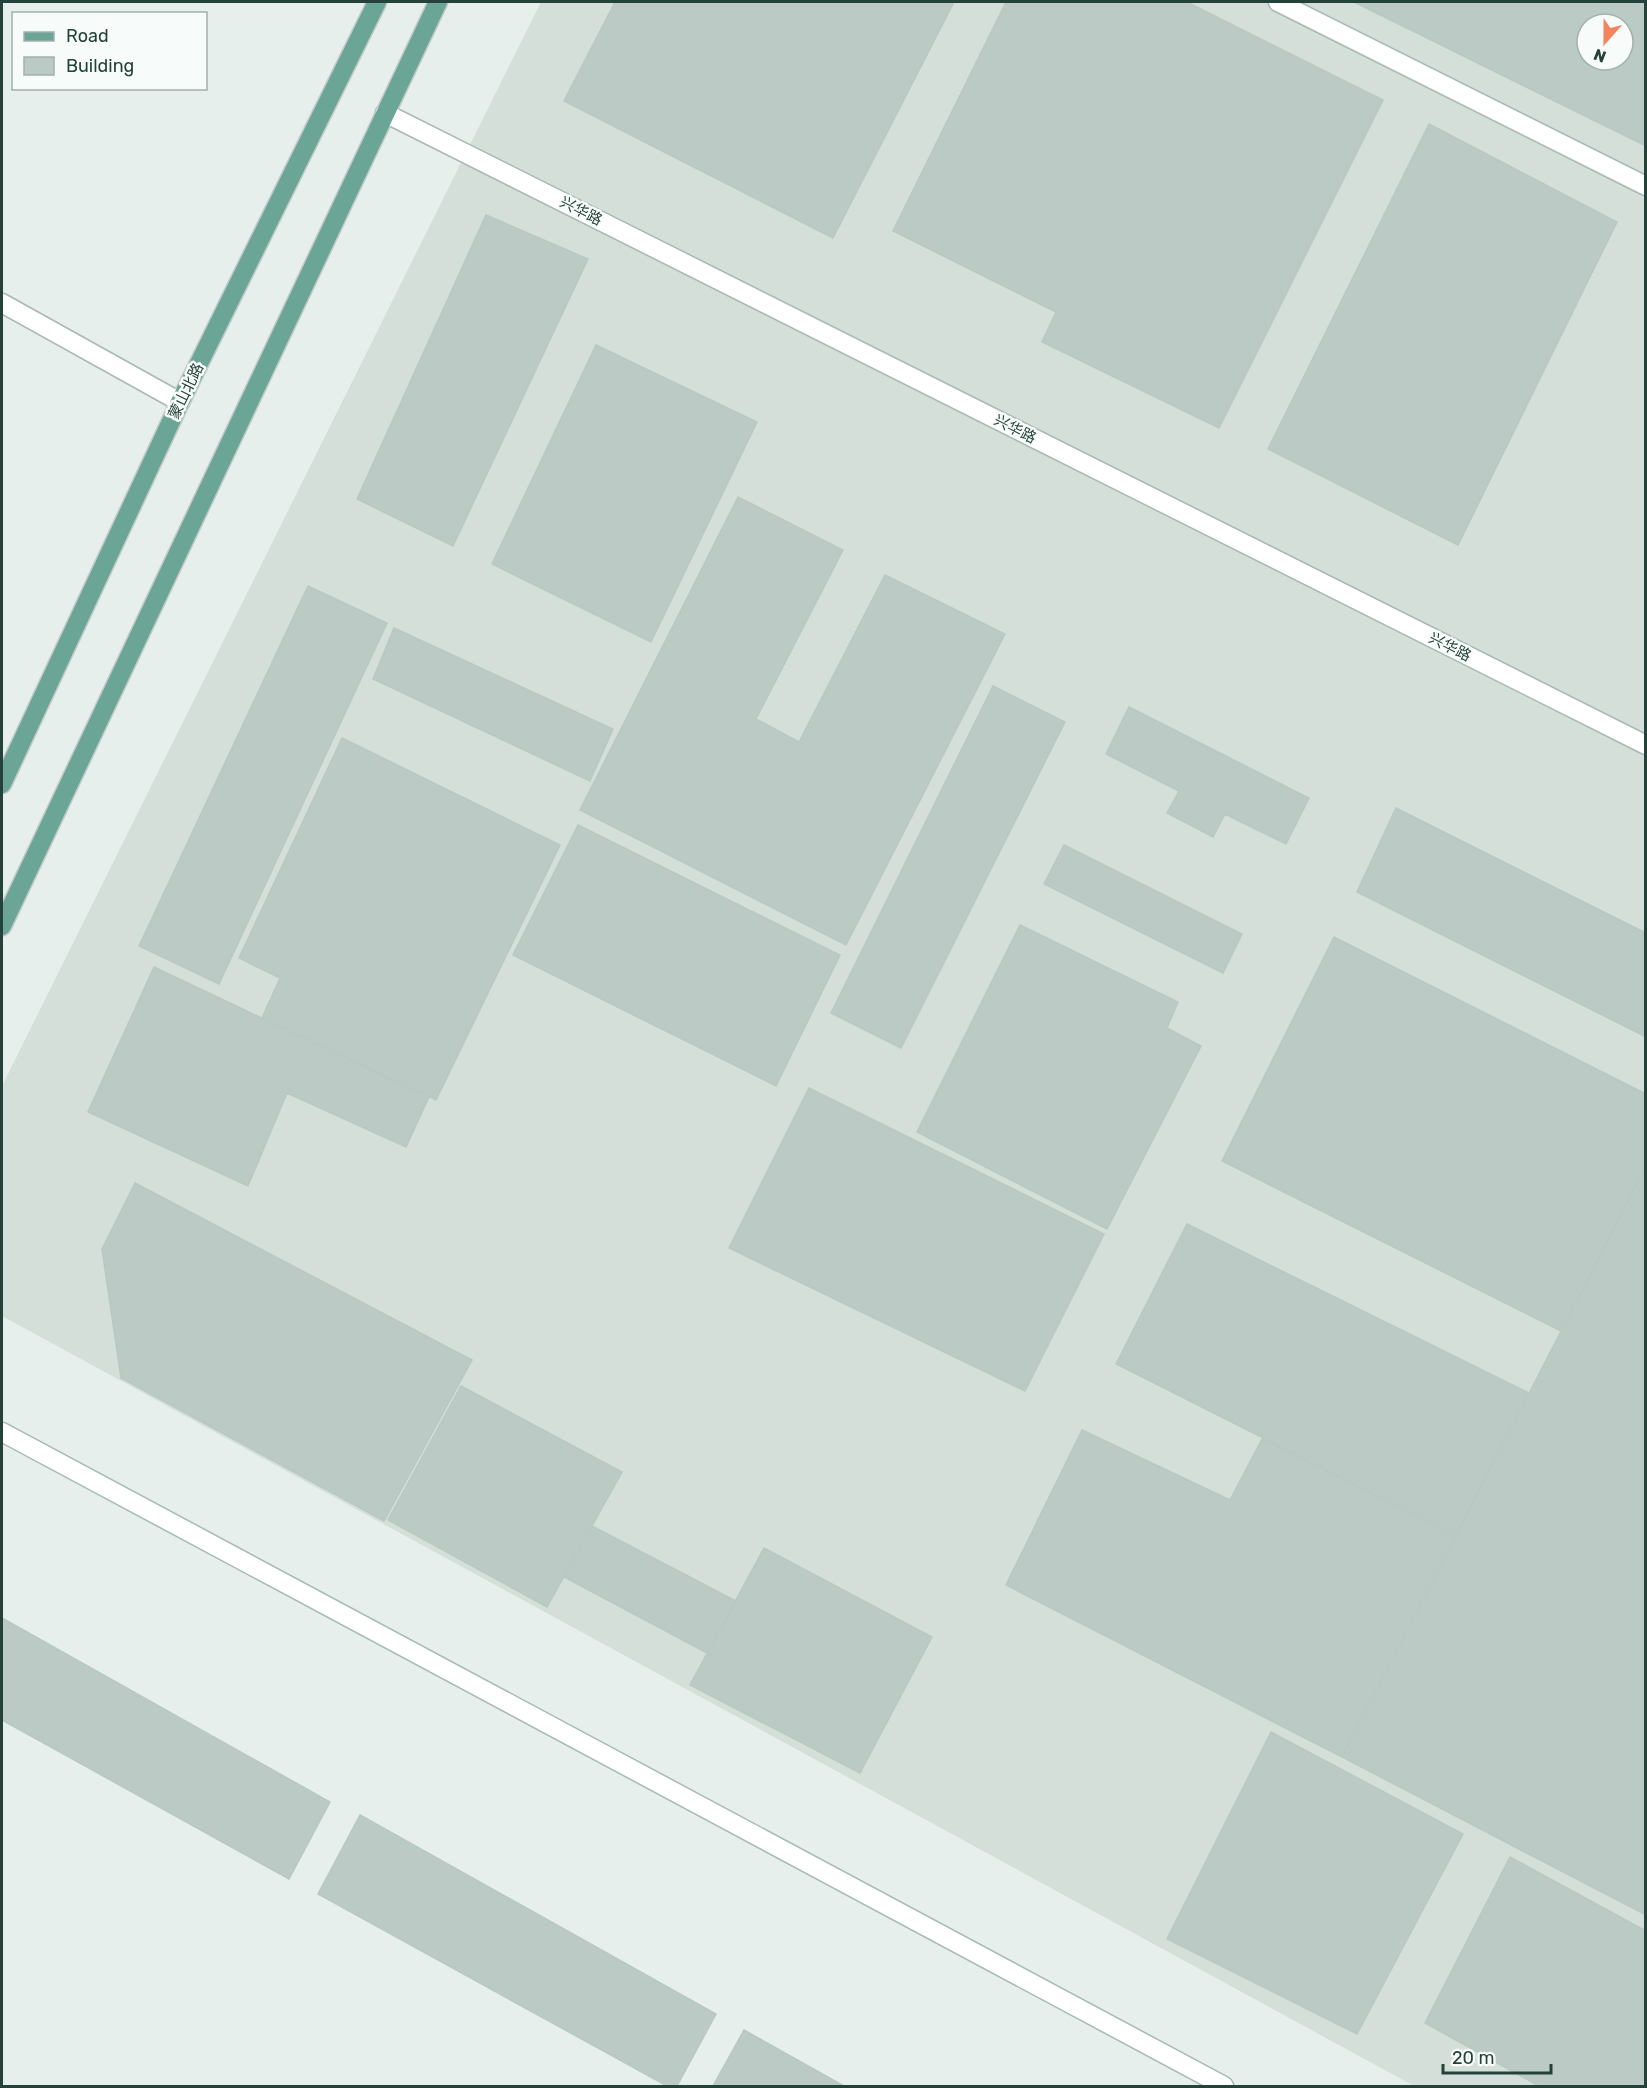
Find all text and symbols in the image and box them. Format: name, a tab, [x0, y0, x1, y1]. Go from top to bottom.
legend	[12, 12, 207, 90]
north arrow	[1575, 12, 1635, 72]
text: Road	[66, 25, 109, 47]
text: N	[1591, 45, 1609, 66]
text: Building	[66, 55, 134, 77]
street label: 兴华路	[557, 193, 605, 229]
street label: 蒙山北路	[165, 360, 207, 422]
street label: 兴华路	[991, 411, 1039, 447]
street label: 兴华路	[1426, 629, 1474, 665]
scale bar	[1443, 2037, 1551, 2075]
text: 20 m	[1452, 2047, 1494, 2069]

